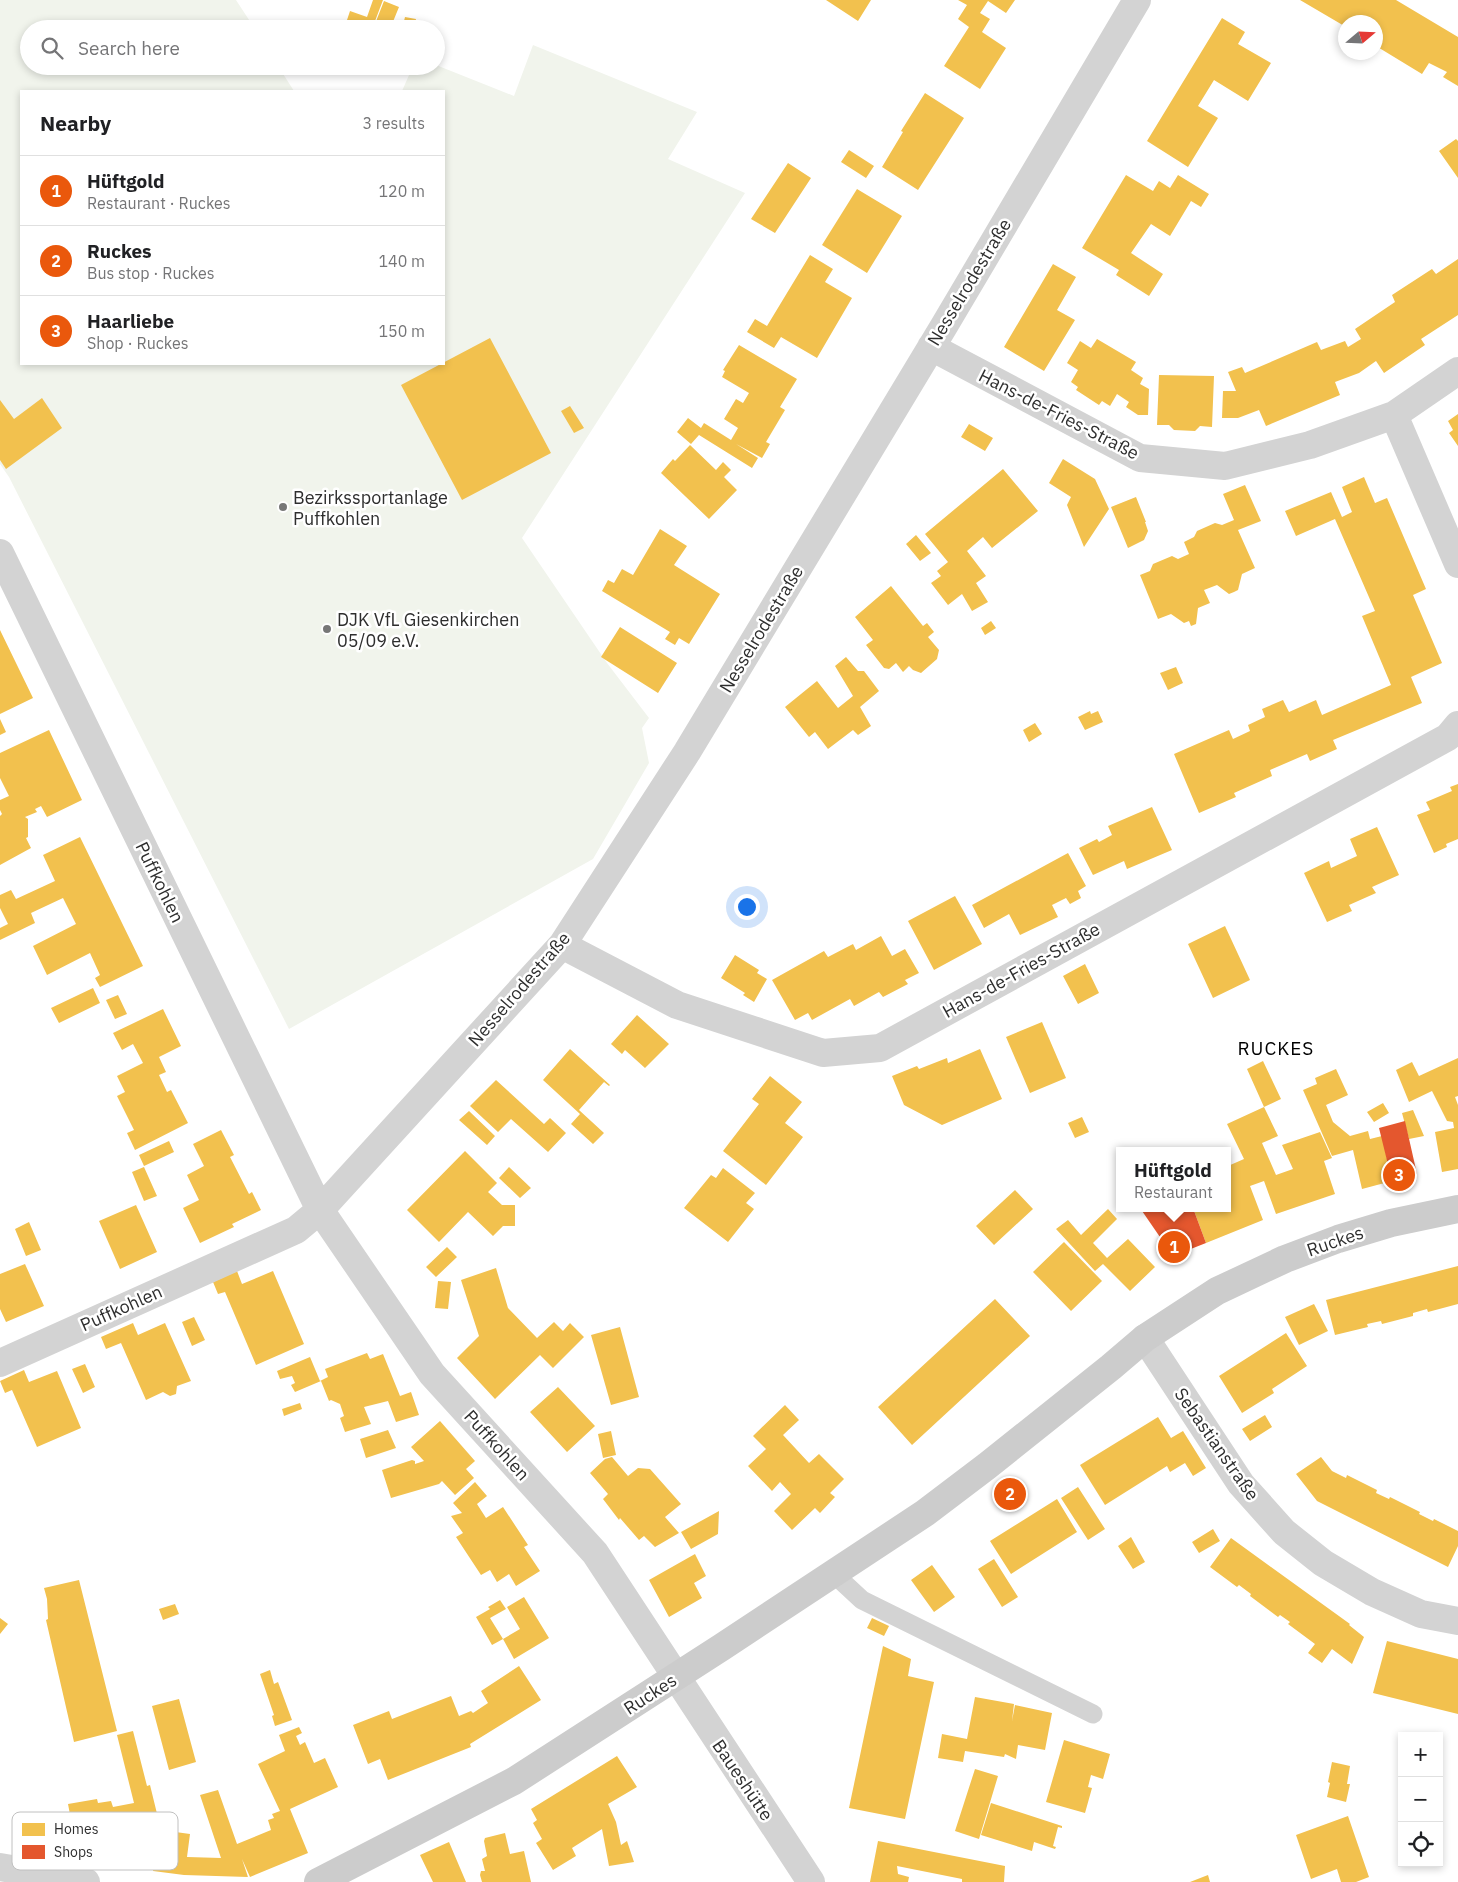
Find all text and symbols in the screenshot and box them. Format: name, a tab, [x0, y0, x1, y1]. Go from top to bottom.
north arrow	[1338, 15, 1383, 60]
search box	[20, 20, 445, 75]
icon: search	[38, 34, 66, 62]
text: Search here	[78, 36, 180, 60]
text: Nearby	[40, 109, 111, 137]
text: 3 results	[362, 113, 425, 133]
text: Hüftgold	[87, 169, 165, 193]
text: 1	[51, 181, 61, 201]
text: 120 m	[378, 181, 425, 201]
text: Restaurant · Ruckes	[87, 193, 231, 213]
street label: Nesselrodestraße	[922, 214, 1016, 350]
text: Ruckes	[87, 239, 152, 263]
text: 2	[51, 251, 61, 271]
text: 140 m	[378, 251, 425, 271]
text: Bus stop · Ruckes	[87, 263, 214, 283]
text: Haarliebe	[87, 309, 174, 333]
text: 3	[51, 321, 61, 341]
text: 150 m	[378, 321, 425, 341]
text: Shop · Ruckes	[87, 333, 189, 353]
street label: Hans-de-Fries-Straße	[975, 364, 1143, 464]
place label: Bezirkssportanlage Puffkohlen	[293, 486, 448, 530]
marker: Bezirkssportanlage Puffkohlen	[277, 501, 289, 513]
street label: Nesselrodestraße	[714, 561, 808, 697]
place label: DJK VfL Giesenkirchen 05/09 e.V.	[337, 608, 519, 652]
marker: DJK VfL Giesenkirchen 05/09 e.V.	[321, 623, 333, 635]
street label: Puffkohlen	[131, 838, 189, 926]
your location	[734, 894, 760, 920]
street label: Hans-de-Fries-Straße	[938, 917, 1104, 1023]
street label: Nesselrodestraße	[463, 927, 575, 1051]
district label: RUCKES	[1238, 1036, 1314, 1060]
popup	[1116, 1147, 1231, 1212]
pin: 3	[1383, 1156, 1415, 1194]
text: Hüftgold	[1134, 1158, 1212, 1182]
text: Restaurant	[1134, 1182, 1213, 1202]
street label: Ruckes	[1304, 1221, 1366, 1261]
pin: 1	[1158, 1228, 1190, 1266]
street label: Puffkohlen	[76, 1280, 166, 1336]
street label: Sebastianstraße	[1170, 1383, 1264, 1505]
street label: Puffkohlen	[459, 1405, 535, 1485]
pin: 2	[994, 1475, 1026, 1513]
street label: Ruckes	[619, 1668, 681, 1720]
map controls	[1398, 1732, 1443, 1867]
button: +	[1398, 1732, 1443, 1777]
street label: Baueshütte	[707, 1735, 779, 1825]
button: −	[1398, 1777, 1443, 1822]
legend	[12, 1812, 178, 1870]
text: Homes	[54, 1820, 99, 1838]
button: locate	[1398, 1822, 1443, 1867]
text: Shops	[54, 1843, 93, 1861]

